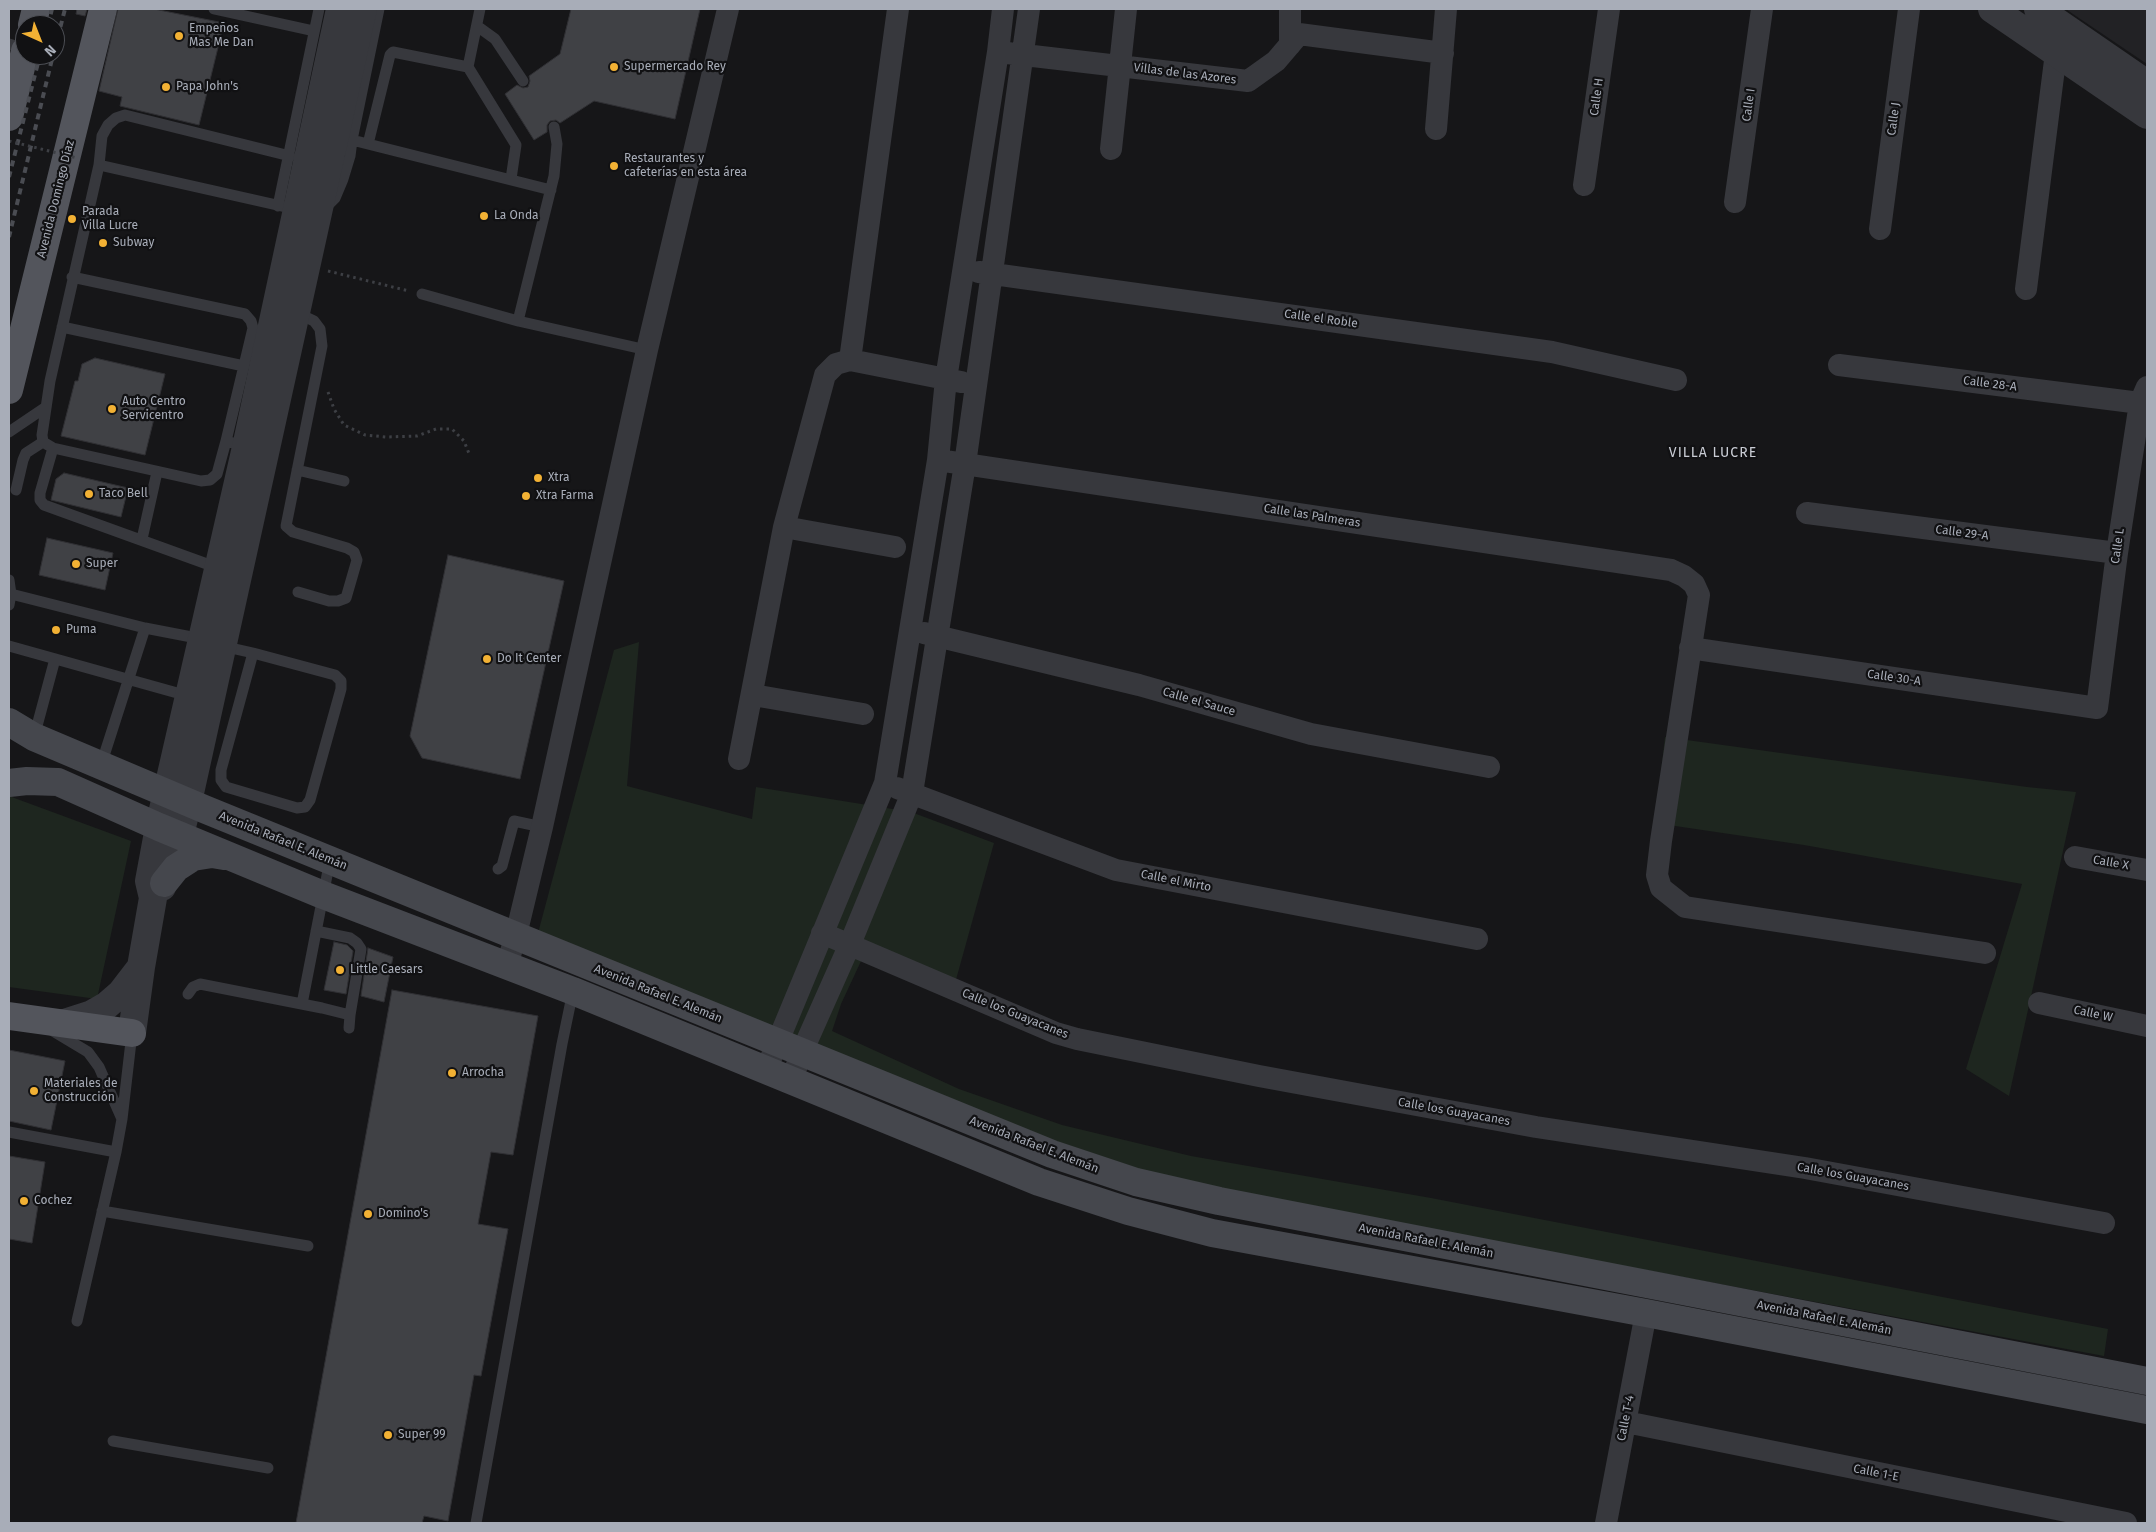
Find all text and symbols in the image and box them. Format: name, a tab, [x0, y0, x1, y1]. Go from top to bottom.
north arrow	[15, 15, 65, 65]
place label: Empeños Mas Me Dan	[189, 22, 254, 50]
marker: Empeños Mas Me Dan	[173, 30, 185, 42]
text: N	[41, 41, 59, 60]
place label: Supermercado Rey	[624, 60, 726, 74]
marker: Supermercado Rey	[608, 61, 620, 73]
street label: Villas de las Azores	[1133, 61, 1237, 87]
street label: Calle H	[1587, 77, 1607, 117]
place label: Papa John's	[176, 80, 238, 94]
marker: Papa John's	[160, 81, 172, 93]
street label: Calle I	[1740, 88, 1758, 122]
street label: Calle J	[1885, 101, 1903, 137]
street label: Avenida Domingo Díaz	[34, 138, 78, 260]
place label: Restaurantes y cafeterías en esta área	[624, 152, 747, 180]
marker: Restaurantes y cafeterías en esta área	[608, 160, 620, 172]
place label: Parada Villa Lucre	[82, 205, 138, 233]
place label: La Onda	[494, 209, 539, 223]
marker: La Onda	[478, 210, 490, 222]
marker: Parada Villa Lucre	[66, 213, 78, 225]
place label: Subway	[113, 236, 154, 250]
marker: Subway	[97, 237, 109, 249]
street label: Calle el Roble	[1283, 307, 1359, 331]
street label: Calle 28-A	[1962, 374, 2018, 394]
place label: Auto Centro Servicentro	[122, 395, 186, 423]
marker: Auto Centro Servicentro	[106, 403, 118, 415]
district label: VILLA LUCRE	[1667, 445, 1759, 461]
place label: Xtra	[548, 471, 569, 485]
marker: Xtra	[532, 472, 544, 484]
place label: Taco Bell	[99, 487, 148, 501]
marker: Taco Bell	[83, 488, 95, 500]
place label: Xtra Farma	[536, 489, 594, 503]
marker: Xtra Farma	[520, 490, 532, 502]
street label: Calle las Palmeras	[1263, 501, 1361, 531]
street label: Calle 29-A	[1935, 523, 1989, 543]
street label: Calle L	[2108, 527, 2128, 565]
place label: Super	[86, 557, 118, 571]
marker: Super	[70, 558, 82, 570]
place label: Puma	[66, 623, 96, 637]
marker: Puma	[50, 624, 62, 636]
place label: Do It Center	[497, 652, 561, 666]
marker: Do It Center	[481, 653, 493, 665]
street label: Calle 30-A	[1866, 667, 1922, 689]
street label: Calle el Sauce	[1161, 685, 1237, 719]
street label: Avenida Rafael E. Alemán	[217, 809, 349, 873]
street label: Calle X	[2092, 853, 2130, 873]
street label: Calle el Mirto	[1140, 867, 1212, 895]
street label: Avenida Rafael E. Alemán	[592, 962, 724, 1026]
place label: Little Caesars	[350, 963, 423, 977]
marker: Little Caesars	[334, 964, 346, 976]
street label: Calle los Guayacanes	[960, 986, 1070, 1042]
street label: Calle W	[2072, 1003, 2114, 1025]
place label: Arrocha	[462, 1066, 504, 1080]
marker: Arrocha	[446, 1067, 458, 1079]
place label: Materiales de Construcción	[44, 1077, 117, 1105]
marker: Materiales de Construcción	[28, 1085, 40, 1097]
street label: Calle los Guayacanes	[1397, 1095, 1511, 1129]
street label: Avenida Rafael E. Alemán	[967, 1114, 1101, 1176]
street label: Calle los Guayacanes	[1796, 1160, 1910, 1194]
place label: Cochez	[34, 1194, 72, 1208]
marker: Cochez	[18, 1195, 30, 1207]
place label: Domino's	[378, 1207, 428, 1221]
marker: Domino's	[362, 1208, 374, 1220]
street label: Avenida Rafael E. Alemán	[1357, 1221, 1495, 1261]
street label: Avenida Rafael E. Alemán	[1755, 1298, 1893, 1338]
street label: Calle T-4	[1615, 1394, 1637, 1442]
place label: Super 99	[398, 1428, 446, 1442]
marker: Super 99	[382, 1429, 394, 1441]
street label: Calle 1-E	[1852, 1462, 1900, 1484]

